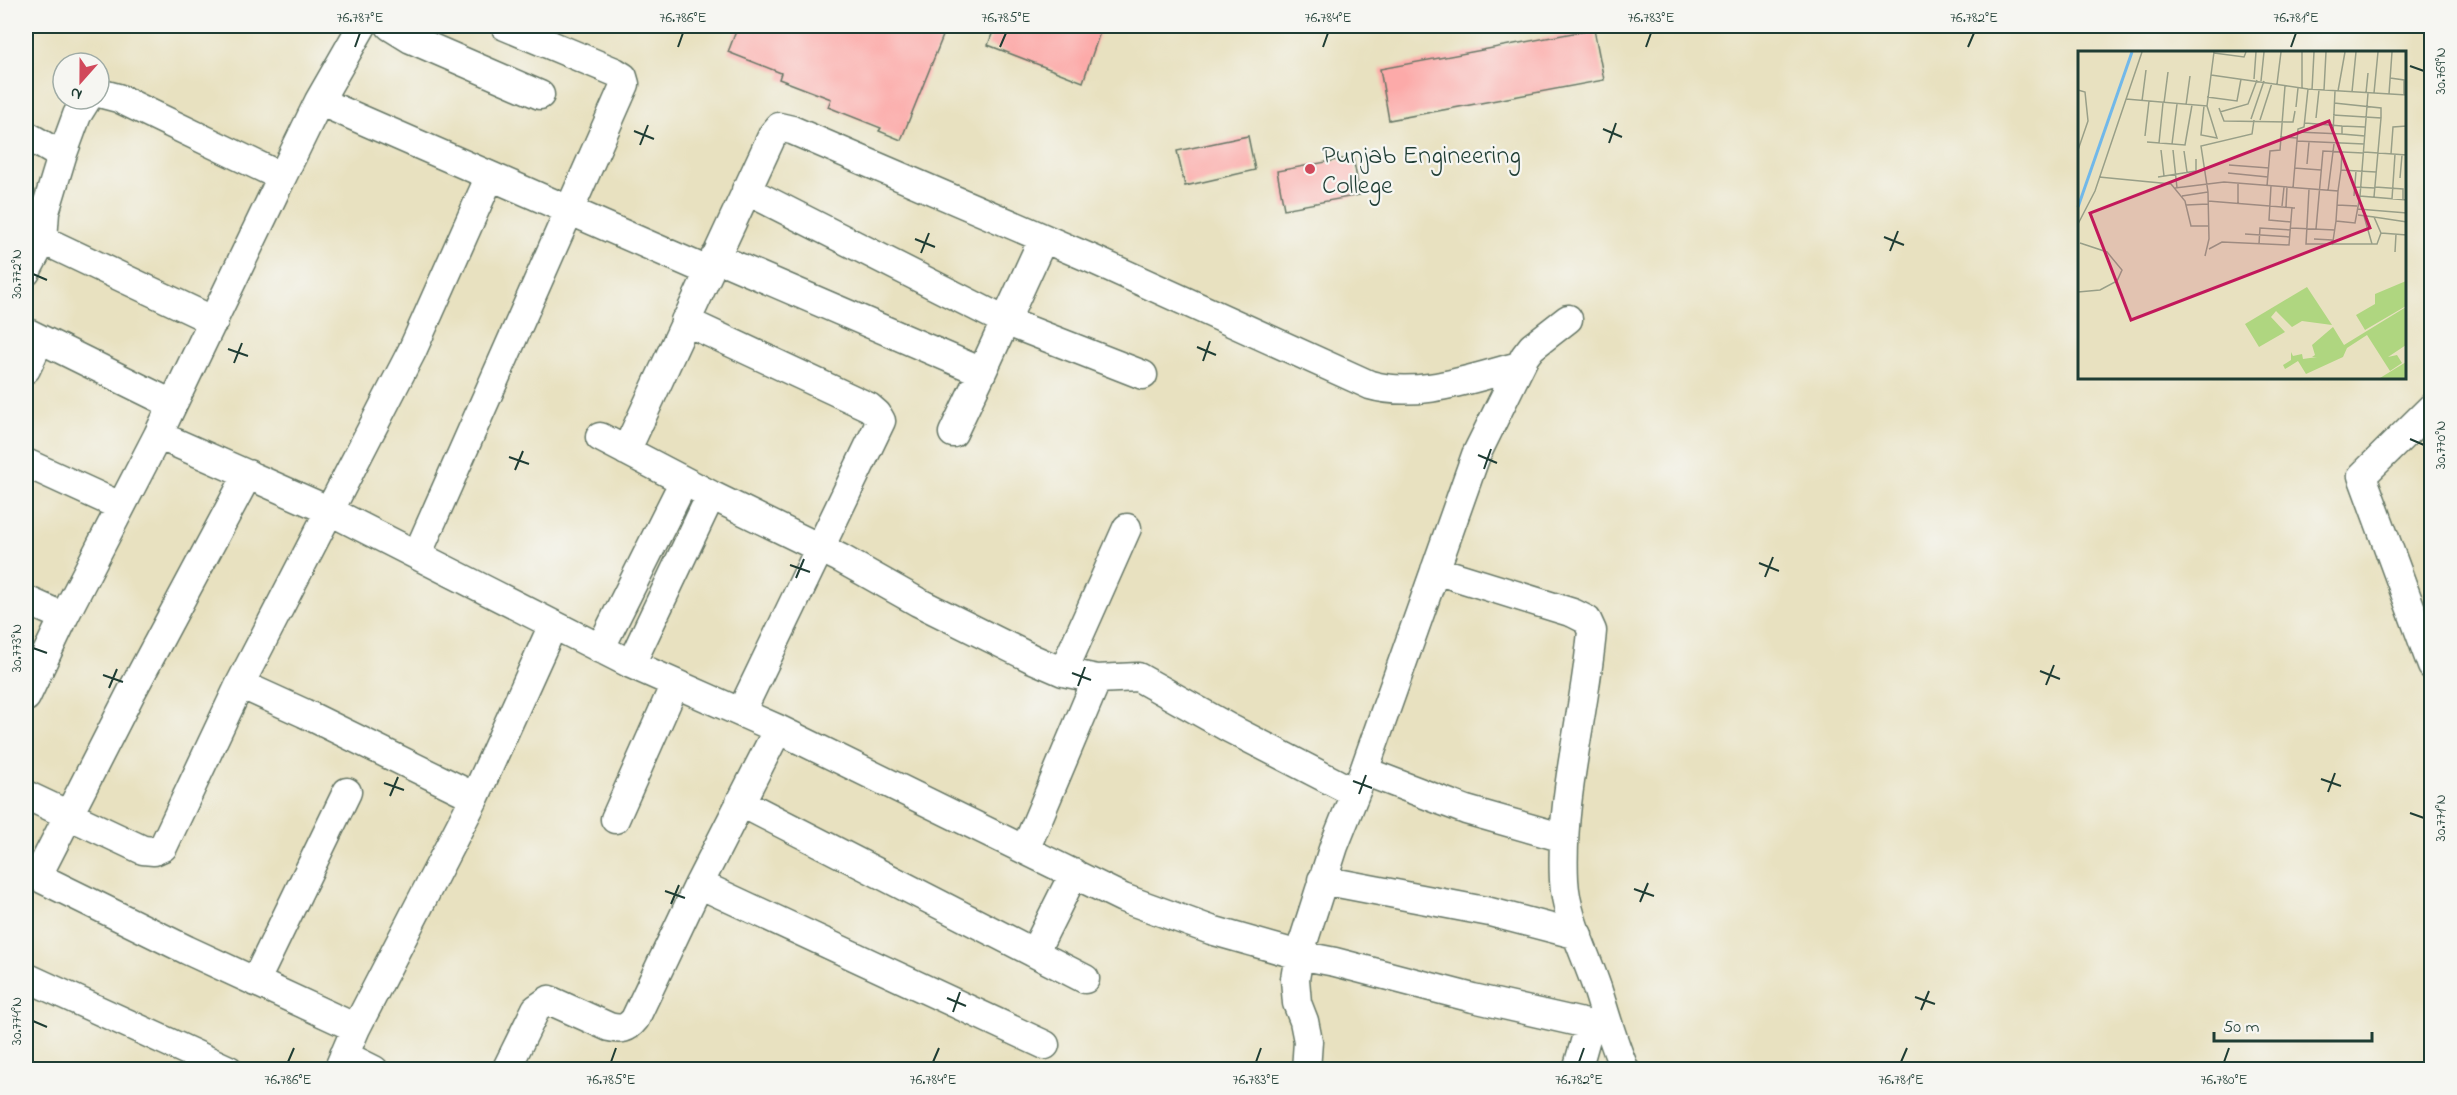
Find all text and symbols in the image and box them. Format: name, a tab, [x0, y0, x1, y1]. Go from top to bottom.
text: 76.787°E	[337, 7, 383, 29]
text: 76.786°E	[659, 7, 707, 29]
text: 76.785°E	[981, 7, 1031, 29]
text: 76.784°E	[1305, 7, 1351, 29]
text: 76.783°E	[1628, 7, 1674, 29]
text: 76.782°E	[1950, 7, 1998, 29]
text: 76.781°E	[2273, 7, 2319, 29]
text: 30.769°N	[2430, 47, 2452, 95]
north arrow	[51, 51, 111, 111]
inset map	[2078, 51, 2406, 380]
text: N	[67, 80, 86, 106]
place label: Punjab Engineering College	[1322, 138, 1521, 206]
marker: Punjab Engineering College	[1303, 162, 1317, 176]
text: 30.772°N	[6, 249, 28, 299]
text: 30.770°N	[2430, 421, 2452, 469]
text: 30.773°N	[6, 624, 28, 672]
text: 30.771°N	[2430, 794, 2452, 842]
text: 30.774°N	[6, 997, 28, 1045]
scale bar	[2214, 1005, 2372, 1043]
text: 50 m	[2223, 1015, 2260, 1041]
text: 76.786°E	[264, 1069, 312, 1091]
text: 76.785°E	[586, 1069, 636, 1091]
text: 76.784°E	[910, 1069, 956, 1091]
text: 76.783°E	[1233, 1069, 1279, 1091]
text: 76.782°E	[1555, 1069, 1603, 1091]
text: 76.781°E	[1878, 1069, 1924, 1091]
text: 76.780°E	[2200, 1069, 2248, 1091]

